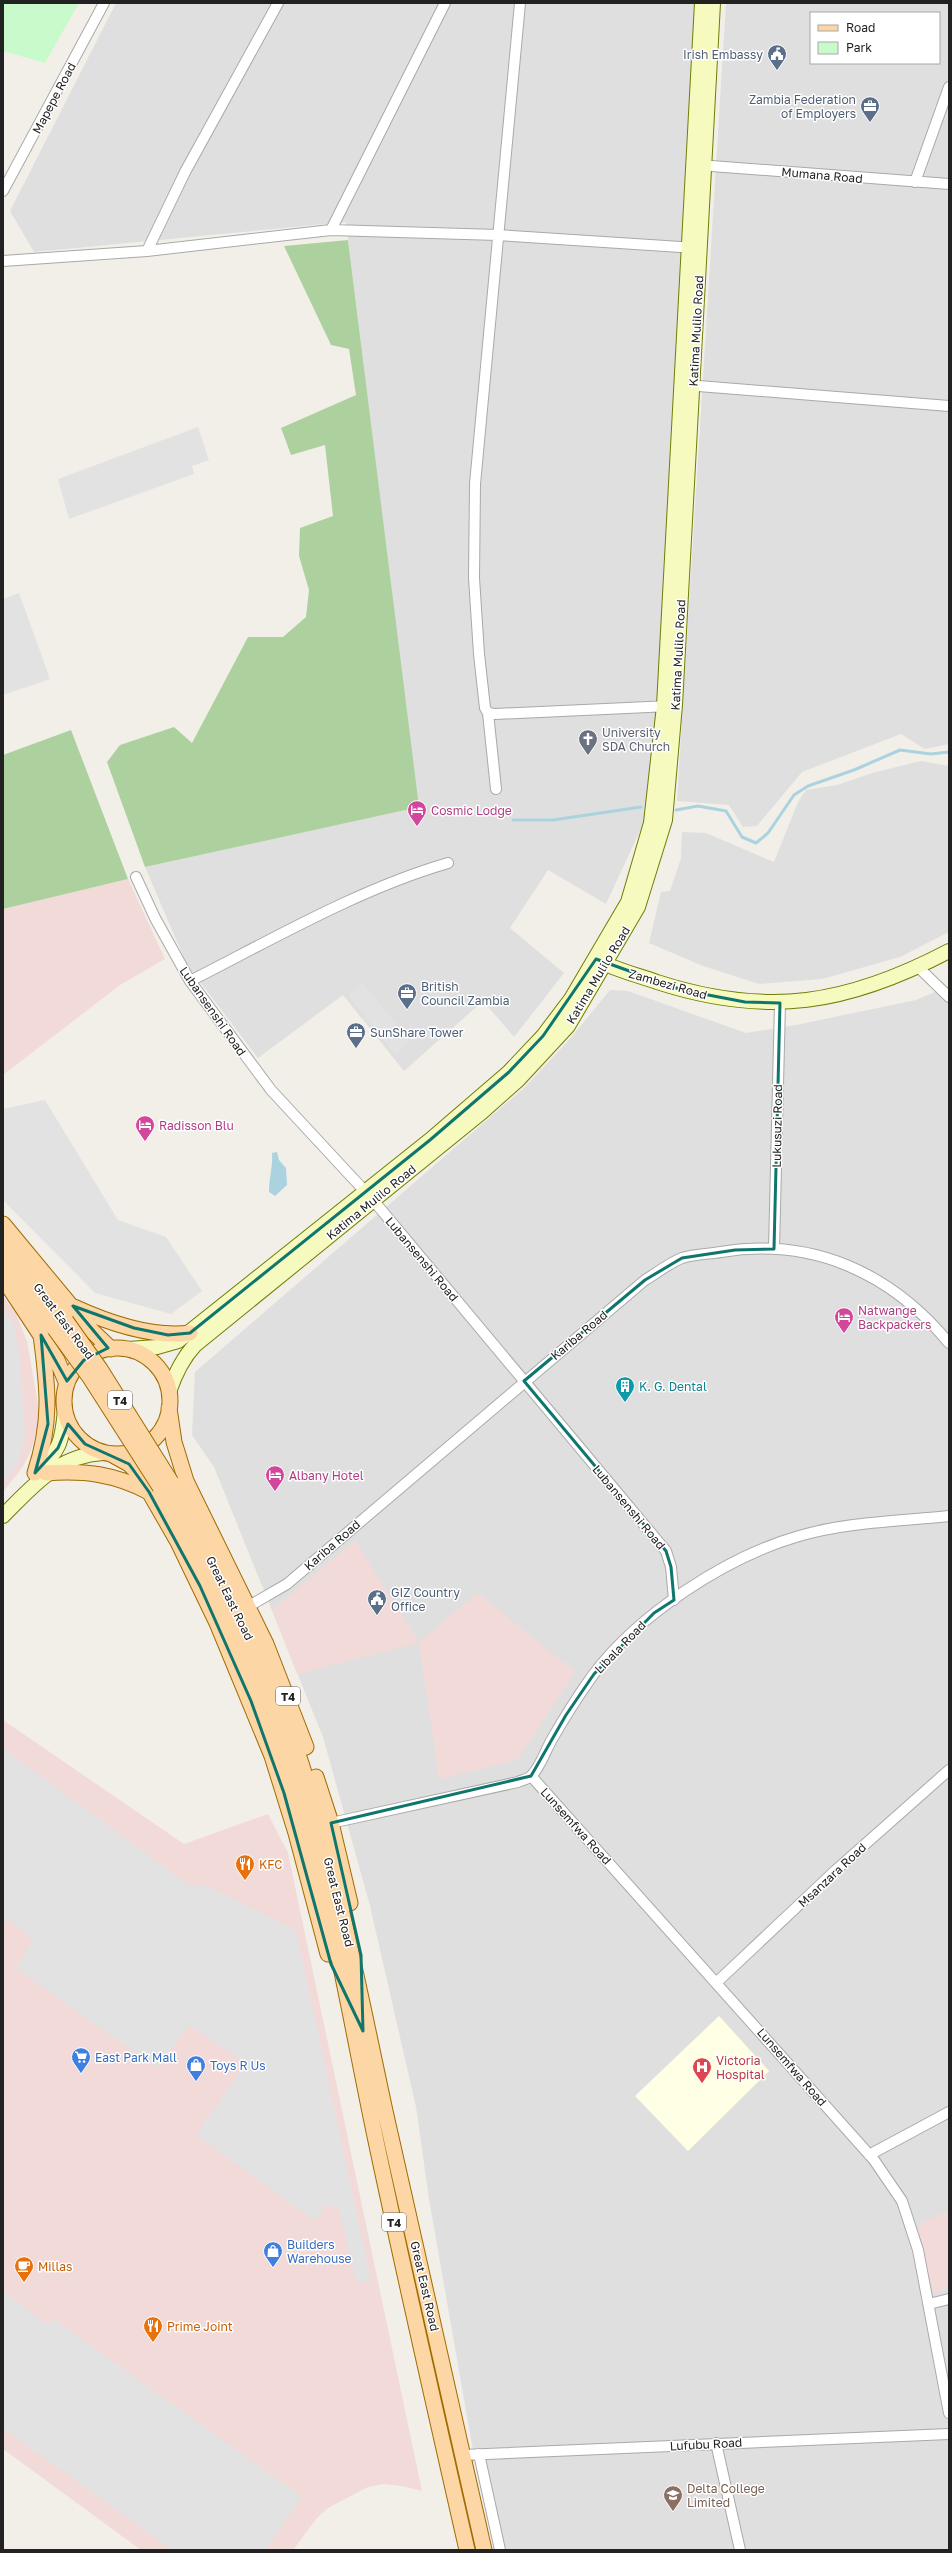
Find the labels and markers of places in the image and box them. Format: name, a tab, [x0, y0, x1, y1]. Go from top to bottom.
public building icon: Irish Embassy	[766, 43, 788, 71]
place label: Irish Embassy	[683, 47, 763, 62]
place label: Zambia Federation of Employers	[749, 92, 856, 121]
office icon: Zambia Federation of Employers	[859, 95, 881, 123]
place label: University SDA Church	[602, 725, 670, 754]
church icon: University SDA Church	[577, 728, 599, 756]
hotel icon: Cosmic Lodge	[406, 799, 428, 827]
place label: Cosmic Lodge	[431, 803, 512, 818]
place label: British Council Zambia	[421, 979, 510, 1008]
office icon: British Council Zambia	[396, 982, 418, 1010]
office icon: SunShare Tower	[345, 1021, 367, 1049]
place label: SunShare Tower	[370, 1025, 464, 1040]
hotel icon: Radisson Blu	[134, 1114, 156, 1142]
place label: Radisson Blu	[159, 1118, 234, 1133]
place label: Natwange Backpackers	[858, 1303, 931, 1332]
hotel icon: Natwange Backpackers	[833, 1306, 855, 1334]
building icon: K. G. Dental	[614, 1375, 636, 1403]
place label: K. G. Dental	[639, 1379, 707, 1394]
hotel icon: Albany Hotel	[264, 1464, 286, 1492]
place label: Albany Hotel	[289, 1468, 364, 1483]
place label: GIZ Country Office	[391, 1585, 460, 1614]
public building icon: GIZ Country Office	[366, 1588, 388, 1616]
restaurant icon: KFC	[234, 1853, 256, 1881]
place label: KFC	[259, 1857, 283, 1872]
supermarket icon: East Park Mall	[70, 2046, 92, 2074]
place label: East Park Mall	[95, 2050, 177, 2065]
place label: Victoria Hospital	[716, 2053, 765, 2082]
shop icon: Toys R Us	[185, 2054, 207, 2082]
hospital icon: Victoria Hospital	[691, 2056, 713, 2084]
place label: Toys R Us	[210, 2058, 266, 2073]
place label: Builders Warehouse	[287, 2237, 352, 2266]
shop icon: Builders Warehouse	[262, 2240, 284, 2268]
cafe icon: Millas	[13, 2255, 35, 2283]
place label: Millas	[38, 2259, 72, 2274]
restaurant icon: Prime Joint	[142, 2315, 164, 2343]
place label: Prime Joint	[167, 2319, 233, 2334]
place label: Delta College Limited	[687, 2481, 765, 2510]
school or university icon: Delta College Limited	[662, 2484, 684, 2512]

